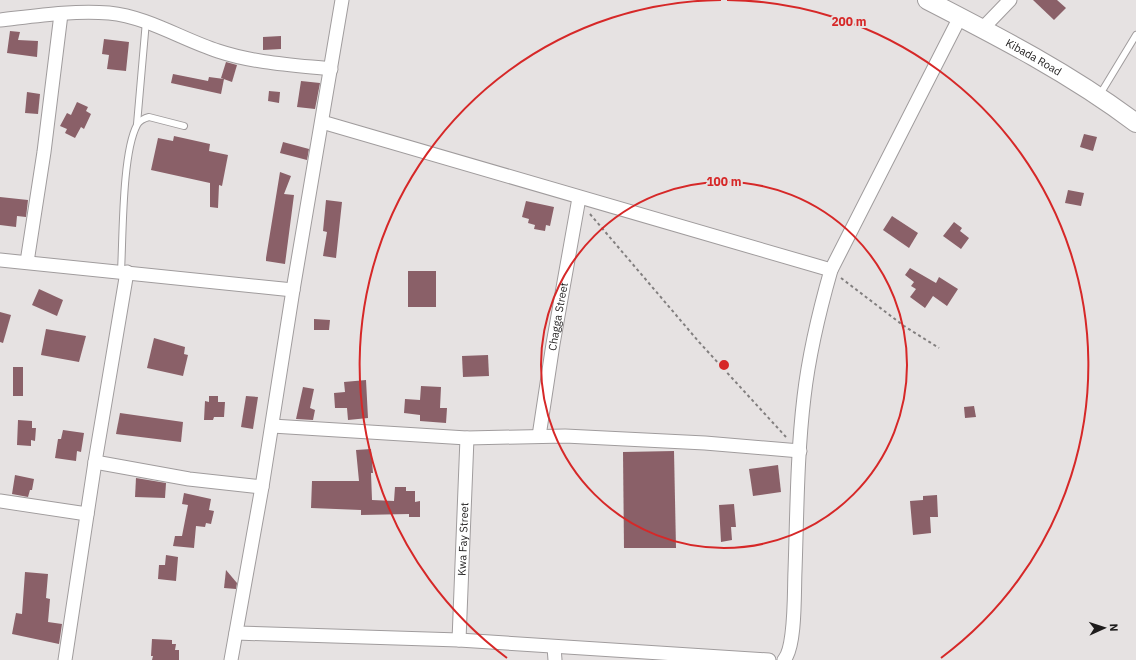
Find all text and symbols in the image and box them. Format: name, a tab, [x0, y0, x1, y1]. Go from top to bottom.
text: 200 m	[831, 14, 867, 29]
street label: Kibada Road	[1003, 36, 1064, 79]
text: 100 m	[706, 174, 742, 189]
street label: Chagga Street	[545, 281, 571, 352]
centre of rings	[717, 358, 731, 372]
street label: Kwa Fay Street	[455, 502, 471, 576]
north arrow	[1084, 608, 1124, 648]
text: N	[1107, 623, 1121, 632]

